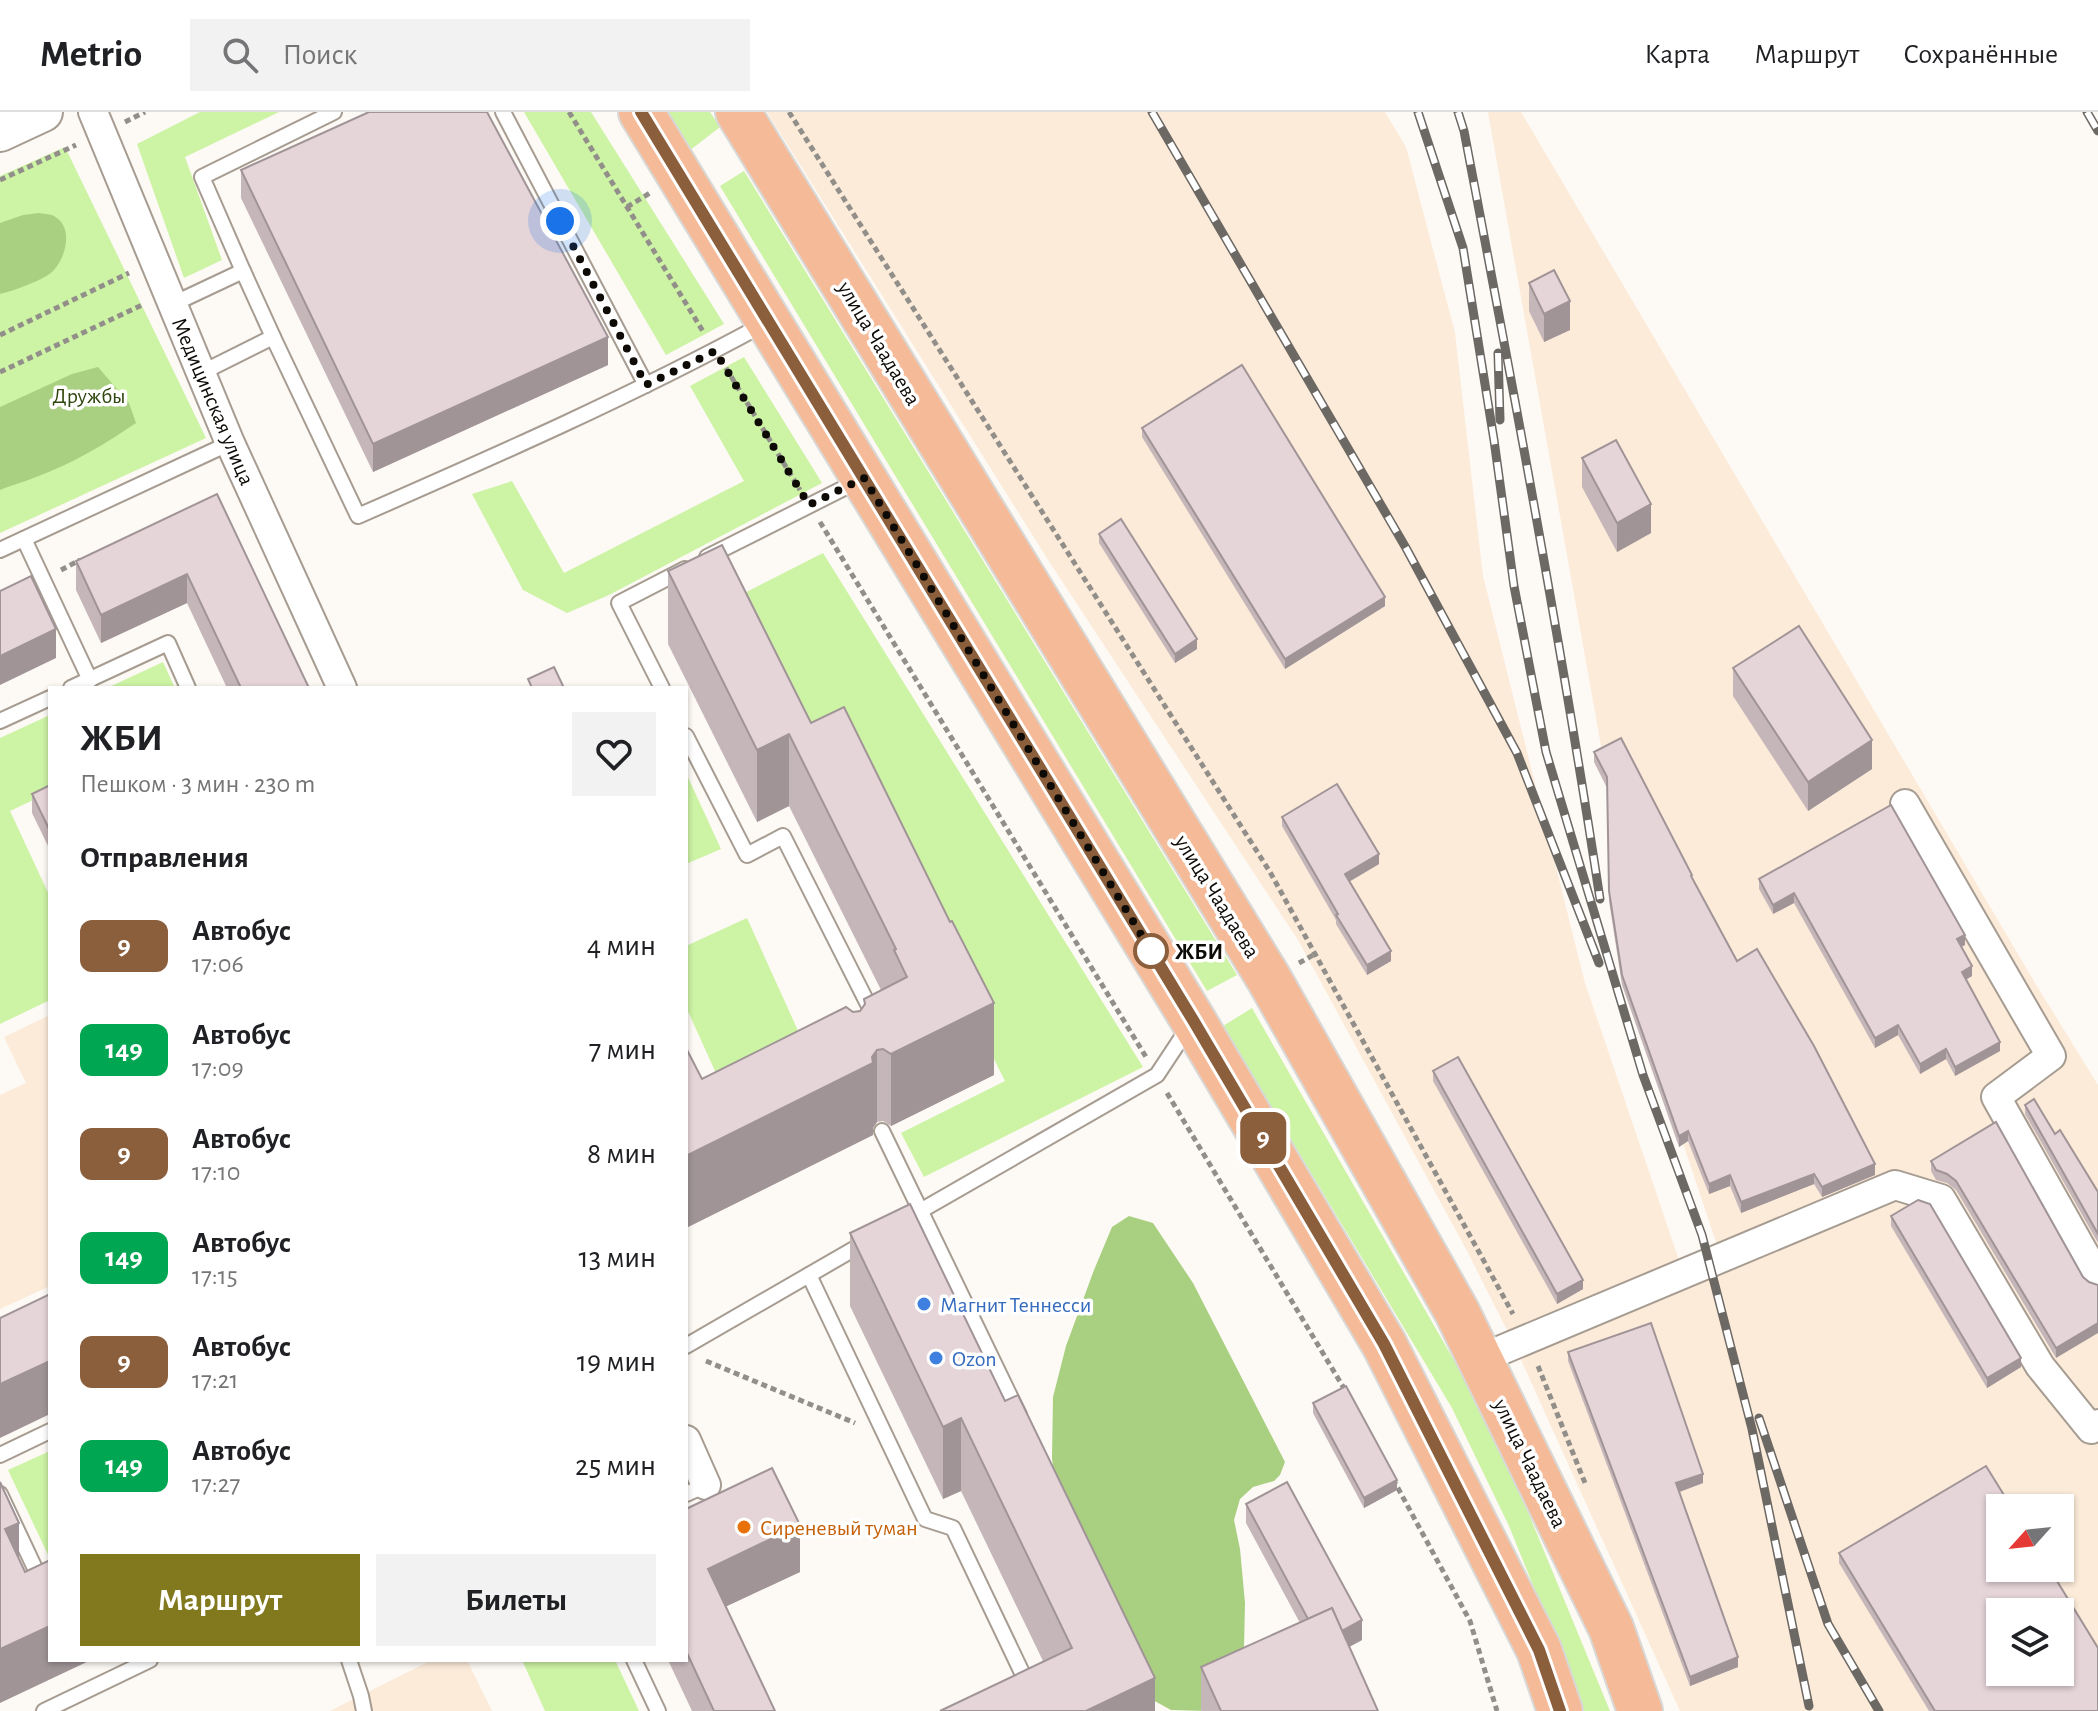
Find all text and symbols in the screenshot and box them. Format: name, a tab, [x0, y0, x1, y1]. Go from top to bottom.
search box	[190, 19, 750, 91]
icon: search	[218, 33, 262, 77]
text: Metrio	[40, 36, 142, 74]
text: Поиск	[282, 40, 357, 70]
text: Карта	[1644, 41, 1710, 69]
text: Маршрут	[1754, 41, 1859, 69]
text: Сохранённые	[1903, 41, 2058, 69]
your location	[540, 201, 580, 241]
street label: улица Чаадаева	[833, 277, 925, 409]
street label: Медицинская улица	[168, 315, 258, 488]
park label: Дружбы	[52, 385, 126, 407]
button: heart	[572, 712, 656, 796]
text: ЖБИ	[80, 720, 163, 758]
text: Пешком · 3 мин · 230 m	[80, 771, 315, 797]
street label: улица Чаадаева	[1170, 830, 1264, 962]
text: Отправления	[80, 843, 249, 873]
text: Автобус	[192, 916, 291, 946]
text: 4 мин	[587, 931, 656, 961]
text: 9	[117, 932, 131, 960]
marker: ЖБИ	[1134, 934, 1168, 968]
place label: ЖБИ	[1175, 941, 1223, 963]
text: 17:06	[192, 951, 244, 977]
text: Автобус	[192, 1020, 291, 1050]
text: 7 мин	[589, 1035, 656, 1065]
text: 149	[105, 1036, 143, 1064]
text: 17:09	[192, 1055, 244, 1081]
line badge: 9	[1237, 1112, 1289, 1164]
text: Автобус	[192, 1124, 291, 1154]
text: 9	[1256, 1124, 1270, 1152]
text: 8 мин	[587, 1139, 656, 1169]
text: 9	[117, 1140, 131, 1168]
text: 17:10	[192, 1159, 240, 1185]
text: Автобус	[192, 1228, 291, 1258]
text: 13 мин	[579, 1243, 656, 1273]
text: 149	[105, 1244, 143, 1272]
text: 17:15	[192, 1263, 238, 1289]
place label: Магнит Теннесси	[940, 1294, 1091, 1316]
marker: Магнит Теннесси	[915, 1295, 933, 1313]
text: Автобус	[192, 1332, 291, 1362]
text: 19 мин	[577, 1347, 656, 1377]
text: 9	[117, 1348, 131, 1376]
place label: Ozon	[952, 1348, 997, 1370]
marker: Ozon	[927, 1349, 945, 1367]
text: 17:21	[192, 1367, 239, 1393]
street label: улица Чаадаева	[1489, 1395, 1571, 1531]
text: Автобус	[192, 1436, 291, 1466]
text: 25 мин	[575, 1451, 656, 1481]
text: 149	[105, 1452, 143, 1480]
text: 17:27	[192, 1471, 240, 1497]
north arrow	[1986, 1494, 2074, 1582]
map controls	[1986, 1494, 2074, 1686]
place label: Сиреневый туман	[760, 1517, 918, 1539]
marker: Сиреневый туман	[735, 1518, 753, 1536]
button: Маршрут	[80, 1554, 360, 1646]
button: Билеты	[376, 1554, 656, 1646]
button: layers	[1986, 1598, 2074, 1686]

